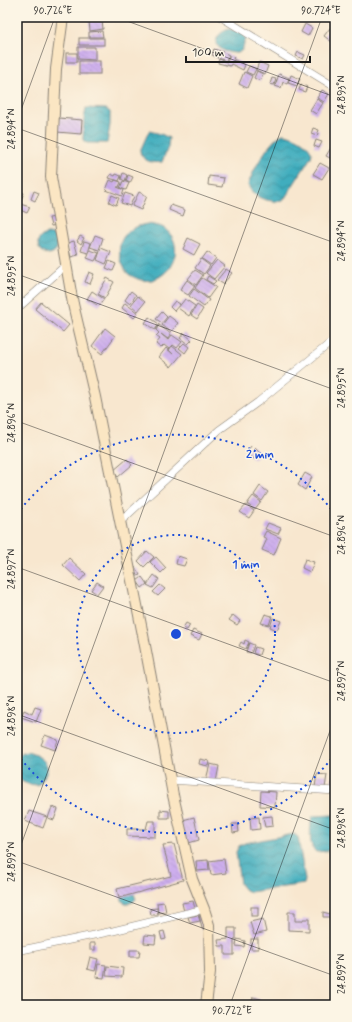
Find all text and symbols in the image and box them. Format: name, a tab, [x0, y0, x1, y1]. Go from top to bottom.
text: 90.726°E	[34, 4, 72, 18]
text: 90.724°E	[301, 4, 341, 18]
scale bar	[186, 38, 310, 64]
text: 100 m	[192, 45, 224, 61]
text: 24.893°N	[335, 75, 349, 115]
text: 24.894°N	[5, 108, 19, 149]
text: 24.894°N	[335, 220, 349, 261]
text: 24.895°N	[5, 255, 19, 296]
text: 24.895°N	[335, 367, 349, 408]
text: 24.896°N	[5, 403, 19, 443]
text: 2 min	[246, 447, 274, 463]
text: 24.896°N	[335, 515, 349, 555]
text: 24.897°N	[5, 548, 19, 589]
text: 1 min	[232, 557, 260, 573]
centre of rings	[169, 627, 183, 641]
text: 24.897°N	[335, 660, 349, 701]
text: 24.898°N	[5, 695, 19, 736]
text: 24.898°N	[335, 807, 349, 848]
text: 24.899°N	[5, 842, 19, 882]
text: 24.899°N	[335, 954, 349, 994]
text: 90.722°E	[212, 1004, 252, 1018]

